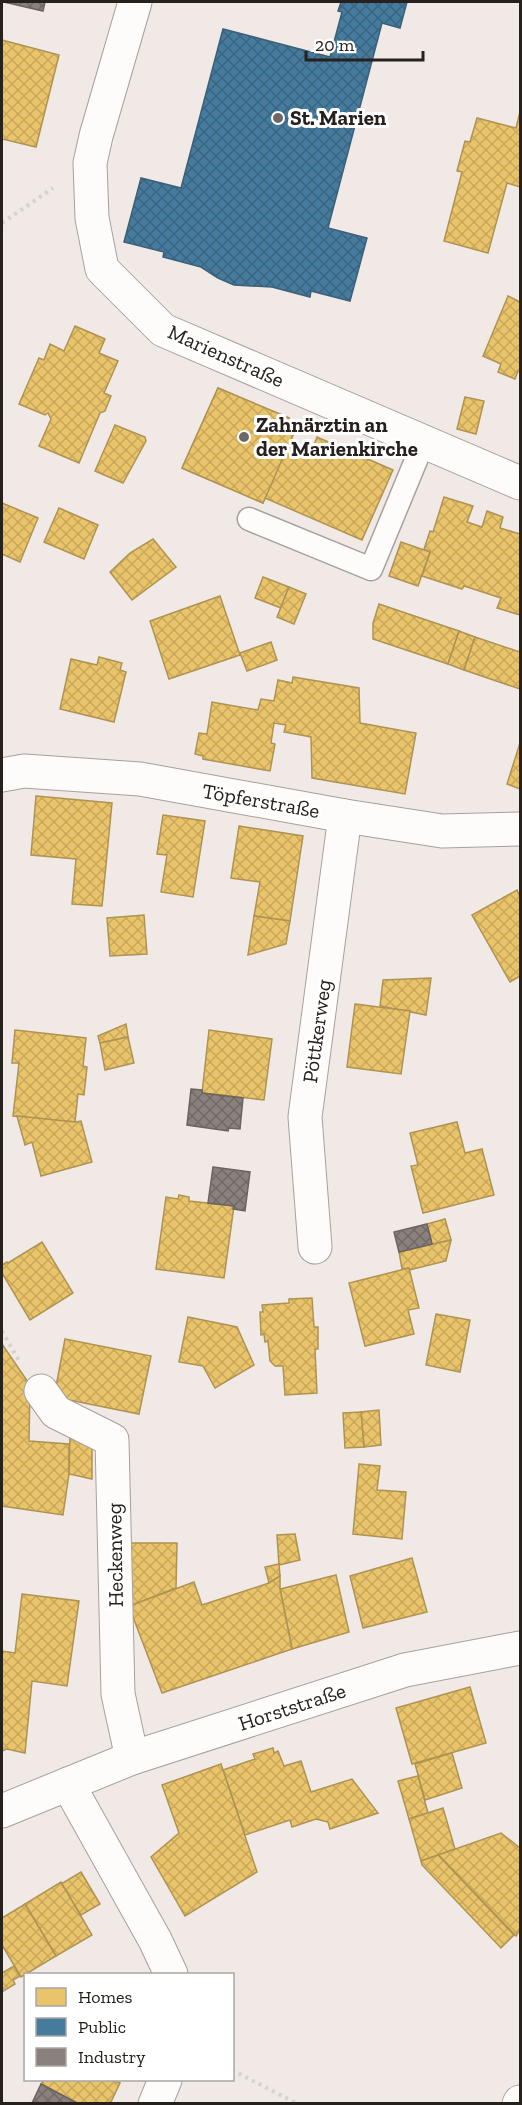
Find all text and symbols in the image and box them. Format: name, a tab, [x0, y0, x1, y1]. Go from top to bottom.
scale bar	[306, 24, 423, 62]
text: 20 m	[315, 34, 355, 56]
place label: St. Marien	[290, 105, 387, 130]
marker: St. Marien	[271, 111, 285, 125]
street label: Marienstraße	[164, 319, 288, 392]
place label: Zahnärztin an der Marienkirche	[256, 412, 418, 461]
marker: Zahnärztin an der Marienkirche	[237, 430, 251, 444]
street label: Töpferstraße	[200, 778, 322, 823]
street label: Pöttkerweg	[297, 977, 336, 1084]
street label: Heckenweg	[101, 1502, 128, 1607]
street label: Horststraße	[235, 1677, 349, 1736]
legend	[24, 1973, 234, 2081]
text: Homes	[78, 1986, 132, 2008]
text: Public	[78, 2016, 126, 2038]
text: Industry	[78, 2046, 146, 2068]

